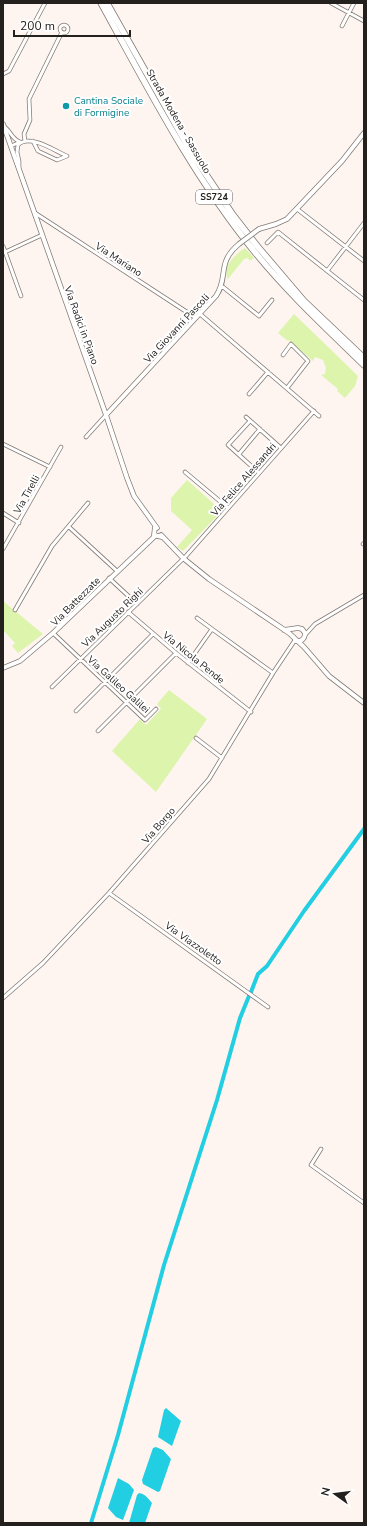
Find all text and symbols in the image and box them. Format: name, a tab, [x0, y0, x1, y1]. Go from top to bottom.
scale bar	[14, 12, 130, 38]
text: 200 m	[20, 18, 55, 34]
street label: Strada Modena - Sassuolo	[142, 67, 214, 177]
place label: Cantina Sociale di Formigine	[74, 94, 143, 120]
marker: Cantina Sociale di Formigine	[61, 101, 71, 111]
road number: SS724	[196, 190, 232, 204]
street label: Via Mariano	[91, 239, 145, 280]
street label: Via Radici in Piano	[60, 283, 102, 367]
street label: Via Giovanni Pascoli	[140, 291, 213, 367]
street label: Via Felice Alessandri	[207, 440, 280, 520]
street label: Via Tirelli	[10, 473, 43, 517]
street label: Via Battezzate	[47, 574, 103, 630]
street label: Via Augusto Righi	[78, 585, 147, 651]
street label: Via Nicola Pende	[159, 628, 227, 687]
street label: Via Galileo Galilei	[83, 652, 153, 717]
street label: Via Borgo	[138, 804, 179, 848]
street label: Via Viazzoletto	[161, 918, 225, 969]
north arrow	[315, 1474, 355, 1514]
text: N	[318, 1486, 334, 1498]

